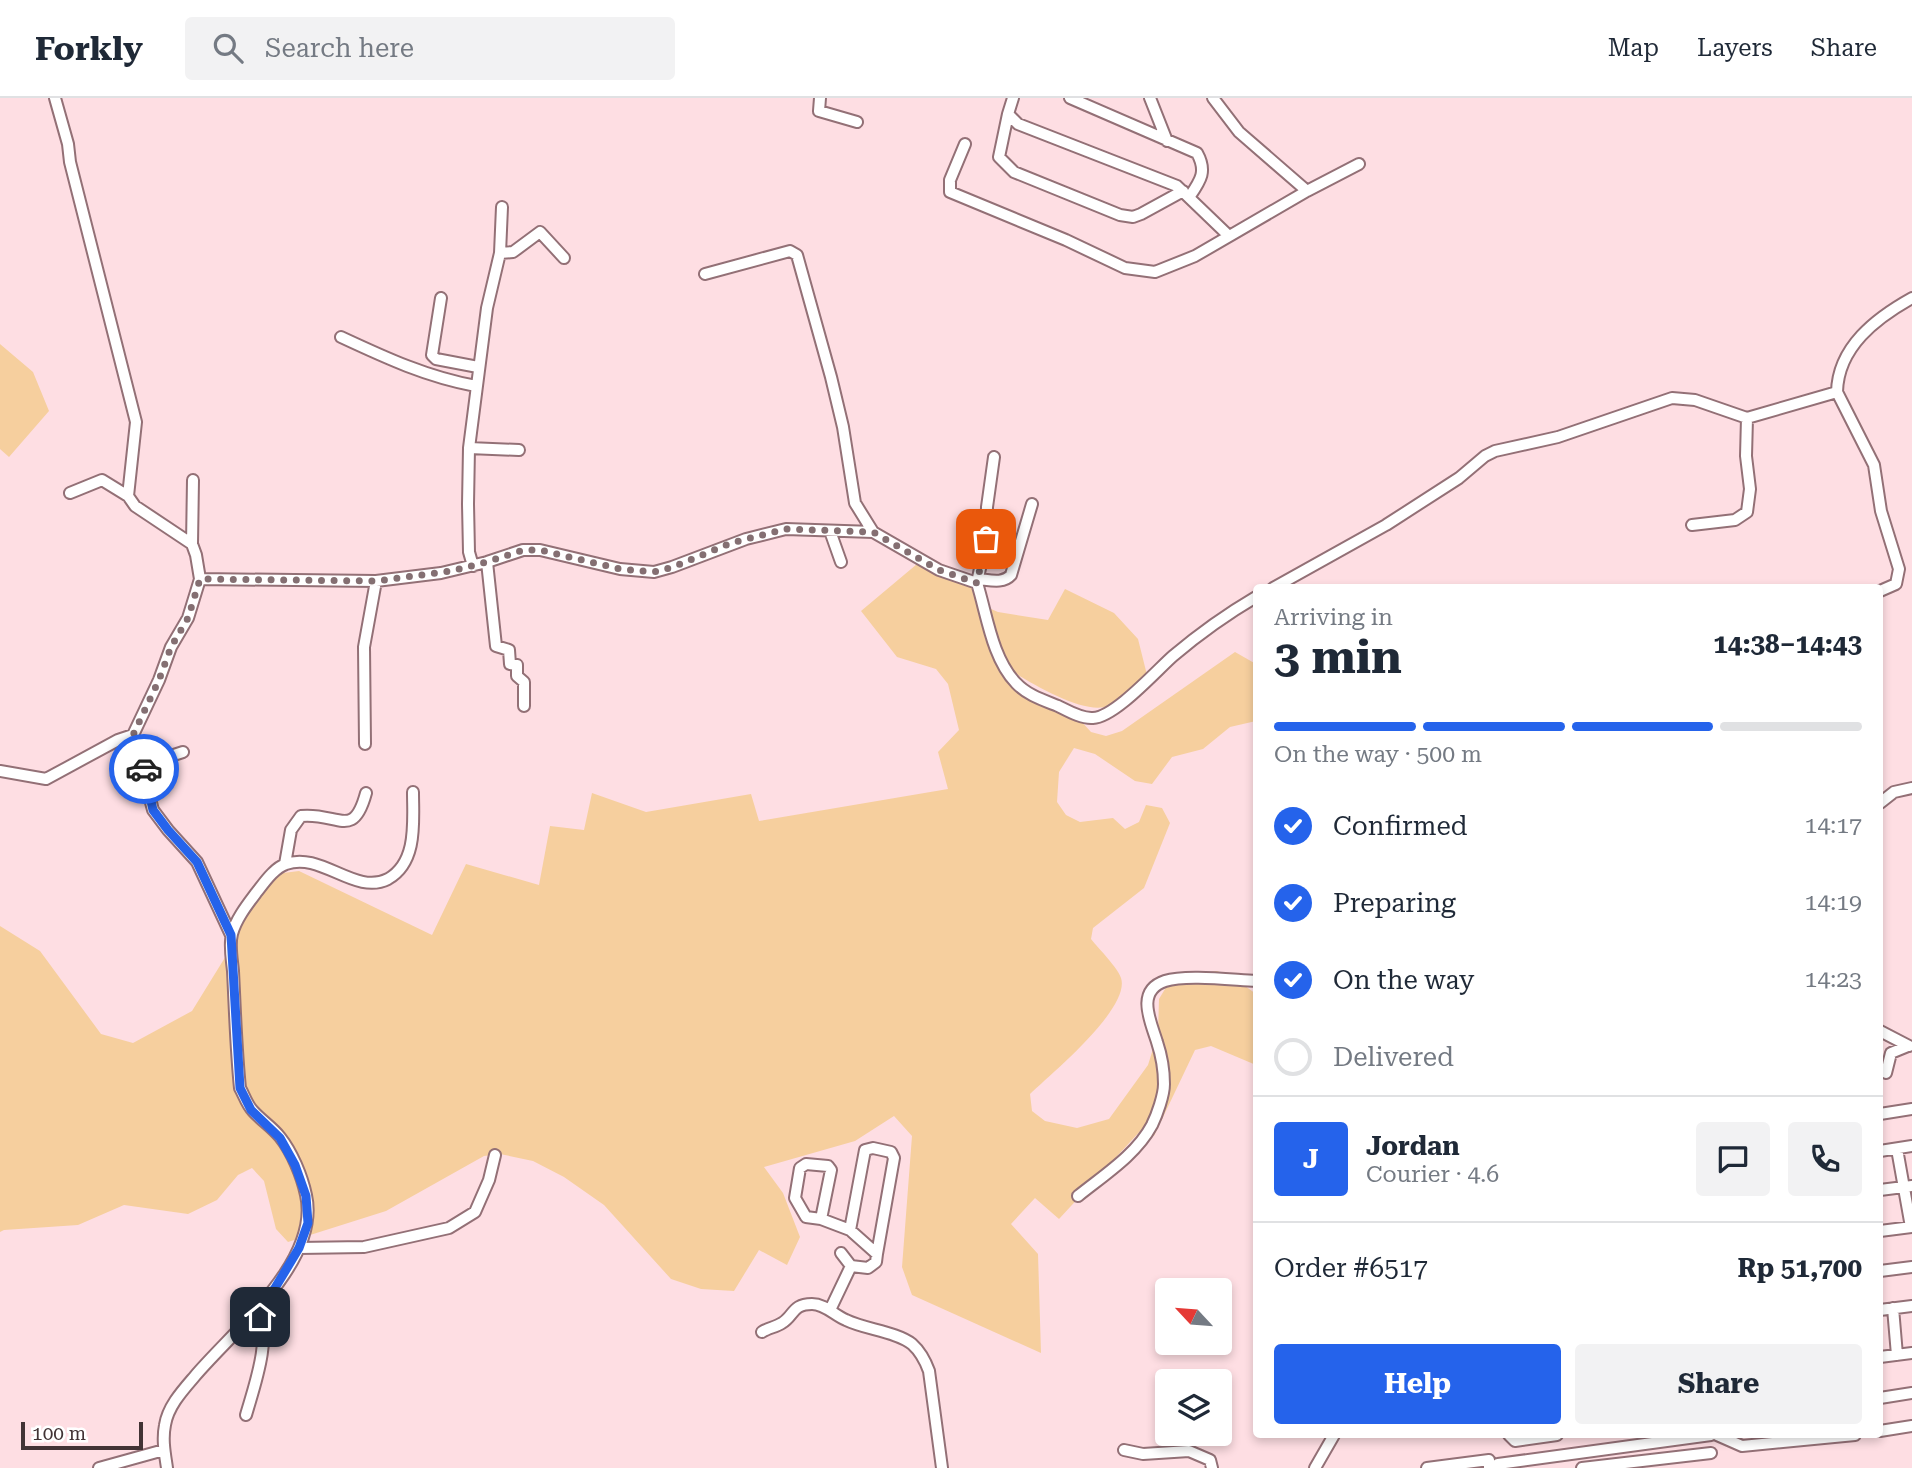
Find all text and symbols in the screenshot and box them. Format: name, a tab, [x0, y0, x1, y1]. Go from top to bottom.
search box	[185, 17, 675, 80]
text: Forkly	[35, 29, 143, 68]
icon: search	[209, 29, 247, 67]
text: Search here	[265, 33, 414, 63]
text: Map	[1608, 34, 1659, 62]
text: Layers	[1697, 34, 1773, 62]
text: Share	[1811, 34, 1877, 62]
pin	[956, 509, 1016, 569]
icon: bag	[967, 520, 1005, 558]
text: Arriving in	[1274, 604, 1393, 631]
text: 14:38–14:43	[1713, 629, 1862, 659]
text: 3 min	[1274, 630, 1402, 684]
courier	[109, 734, 179, 804]
text: On the way · 500 m	[1274, 741, 1482, 768]
icon: car	[125, 750, 163, 788]
icon: check	[1274, 807, 1312, 845]
text: Confirmed	[1333, 811, 1468, 841]
text: 14:17	[1805, 812, 1862, 839]
icon: check	[1274, 884, 1312, 922]
text: Preparing	[1333, 888, 1456, 918]
text: 14:19	[1805, 889, 1862, 916]
icon: check	[1274, 961, 1312, 999]
text: On the way	[1333, 965, 1474, 995]
text: 14:23	[1805, 966, 1862, 993]
text: Delivered	[1333, 1042, 1454, 1072]
button: chat	[1696, 1122, 1770, 1196]
button: phone	[1788, 1122, 1862, 1196]
text: Jordan	[1366, 1131, 1460, 1161]
text: J	[1303, 1144, 1319, 1174]
text: Courier · 4.6	[1366, 1161, 1499, 1188]
text: Order #6517	[1274, 1253, 1428, 1283]
text: Rp 51,700	[1737, 1253, 1862, 1283]
north arrow	[1155, 1278, 1232, 1354]
map controls	[1155, 1278, 1232, 1446]
pin	[230, 1287, 290, 1347]
icon: home	[241, 1298, 279, 1336]
button: Help	[1274, 1344, 1561, 1424]
button: Share	[1575, 1344, 1862, 1424]
button: layers	[1155, 1369, 1232, 1446]
scale bar	[21, 1419, 144, 1451]
text: 100 m	[32, 1422, 86, 1445]

